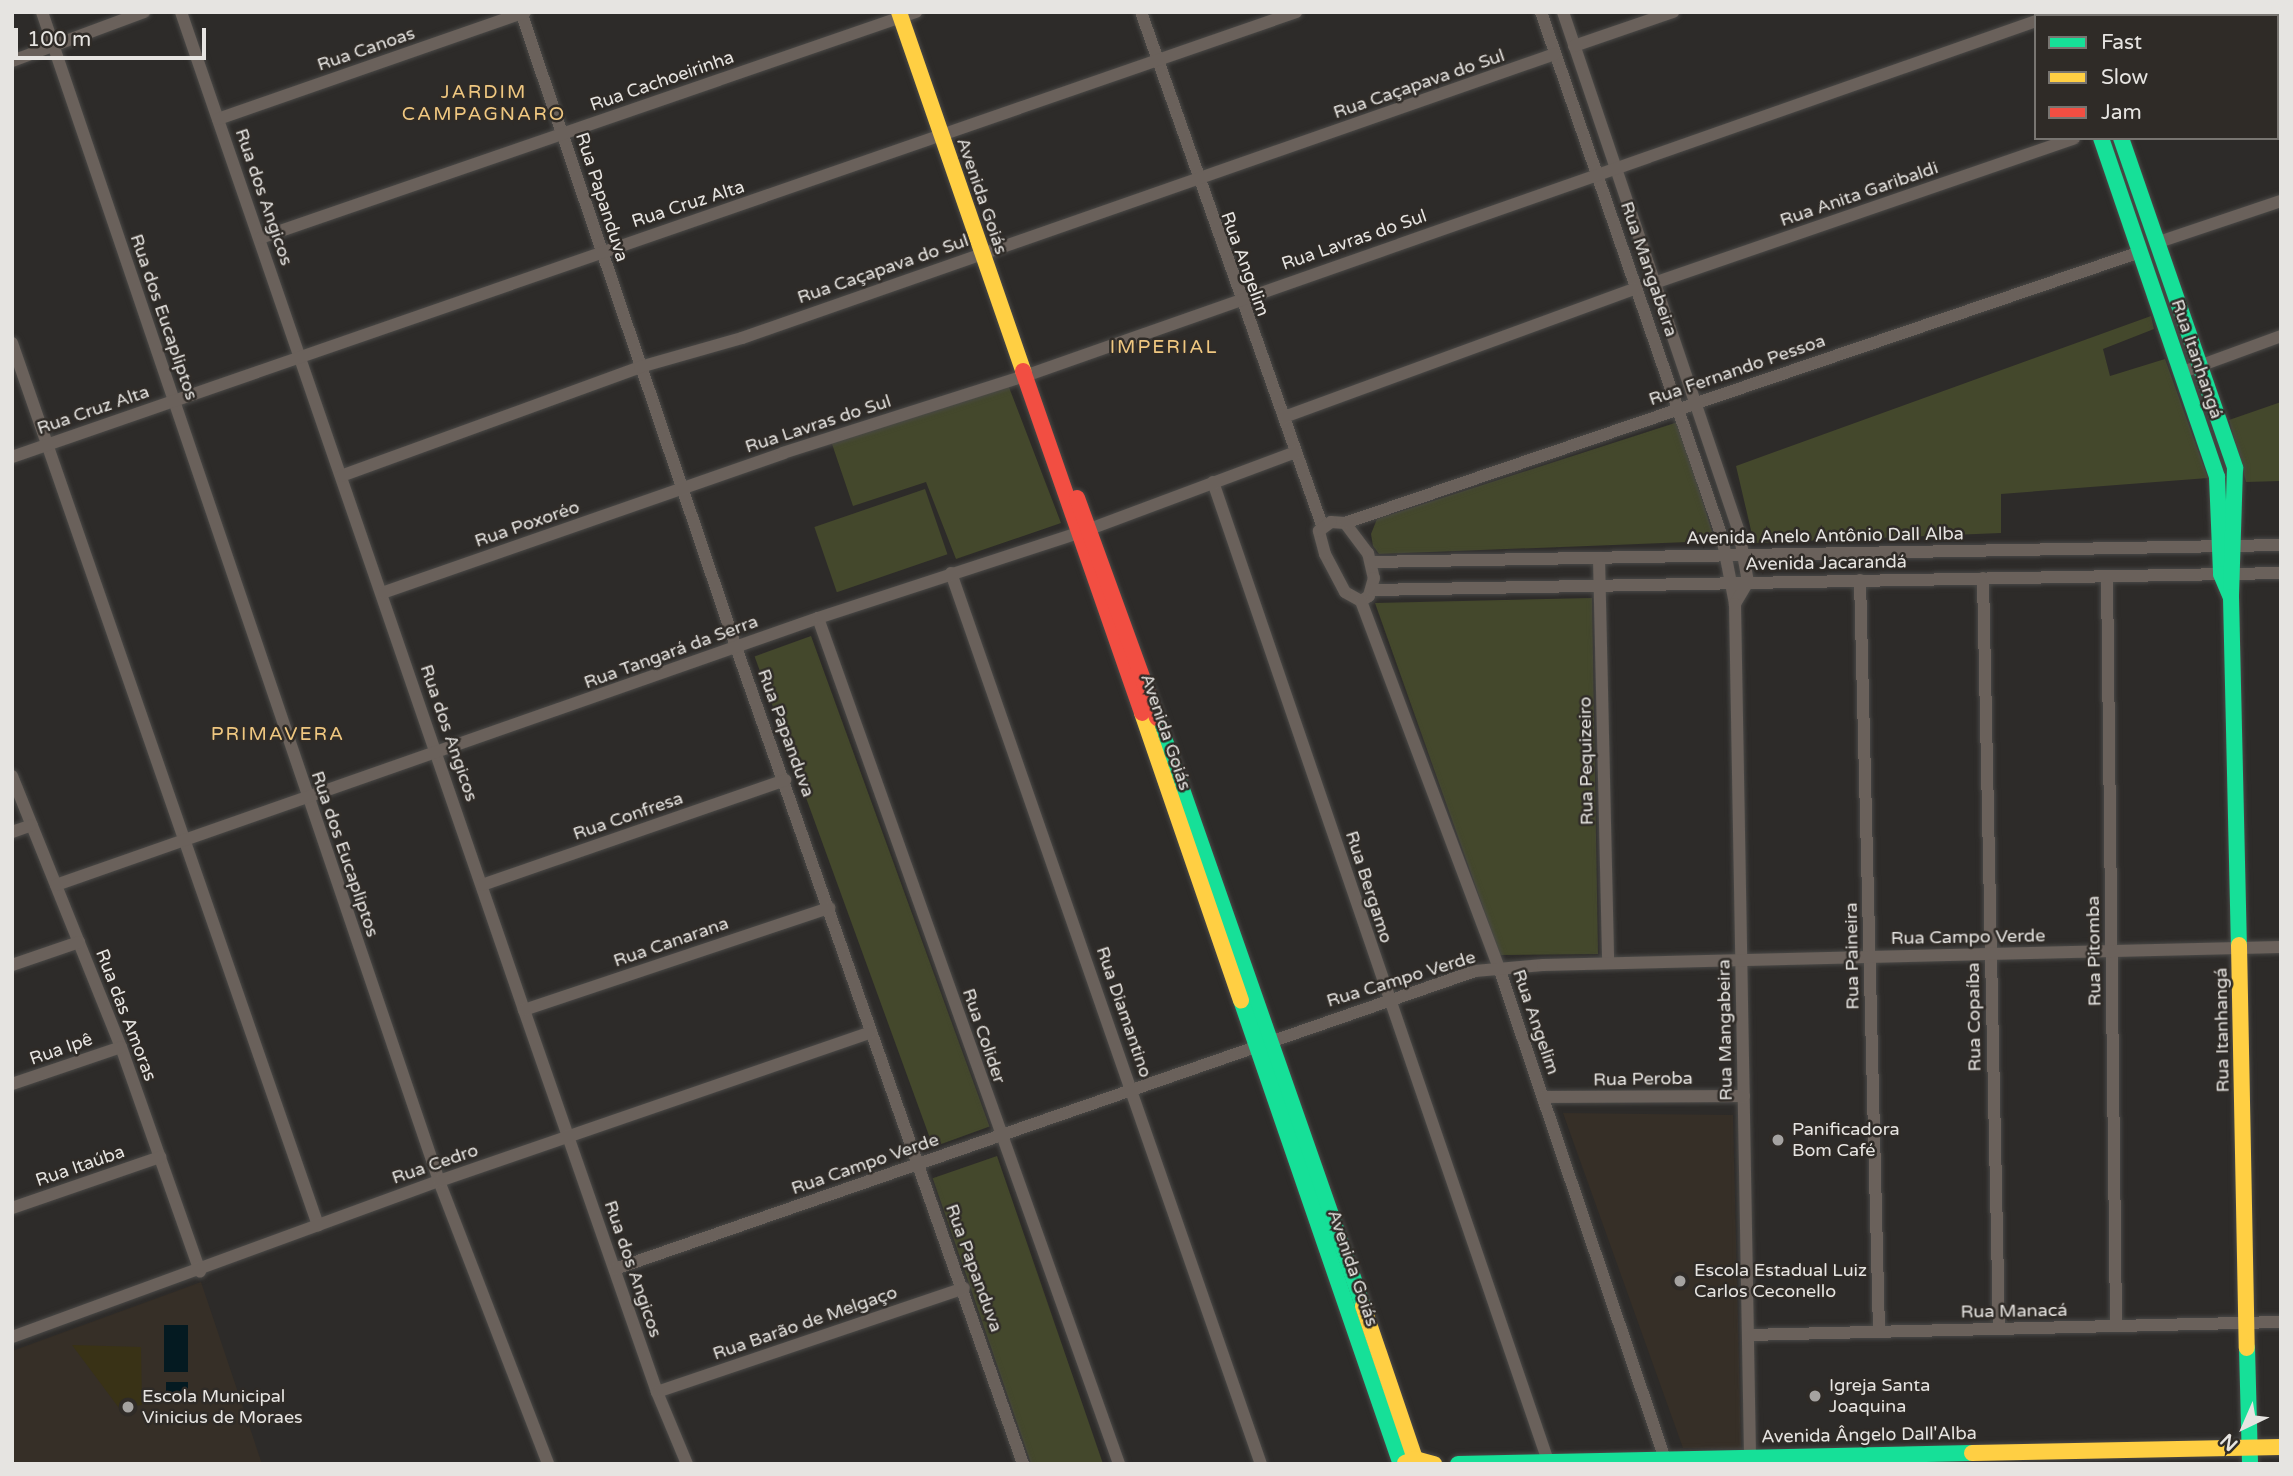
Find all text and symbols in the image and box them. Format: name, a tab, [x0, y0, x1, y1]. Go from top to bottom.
scale bar	[18, 14, 210, 58]
legend	[2034, 14, 2279, 140]
street label: Rua Canoas	[314, 22, 418, 76]
text: 100 m	[27, 27, 91, 52]
text: Fast	[2101, 30, 2142, 55]
street label: Rua Caçapava do Sul	[1330, 45, 1508, 123]
street label: Rua Cachoeirinha	[587, 46, 737, 116]
text: Slow	[2101, 65, 2148, 90]
district label: JARDIM CAMPAGNARO	[403, 82, 565, 126]
text: Jam	[2101, 100, 2142, 125]
street label: Rua dos Angicos	[230, 126, 298, 268]
street label: Rua Papanduva	[571, 130, 633, 264]
street label: Avenida Goiás	[952, 135, 1012, 257]
street label: Rua Anita Garibaldi	[1777, 157, 1941, 231]
street label: Rua Cruz Alta	[629, 176, 747, 232]
street label: Rua Mangabeira	[1616, 199, 1682, 339]
street label: Rua Lavras do Sul	[1279, 205, 1429, 275]
street label: Rua Angelim	[1216, 209, 1274, 319]
street label: Rua Caçapava do Sul	[794, 230, 972, 308]
street label: Rua dos Eucapliptos	[125, 231, 203, 403]
street label: Rua Itanhangá	[2166, 296, 2228, 422]
street label: Rua Fernando Pessoa	[1646, 330, 1828, 410]
district label: IMPERIAL	[1111, 337, 1217, 359]
street label: Rua Cruz Alta	[34, 381, 152, 439]
street label: Rua Lavras do Sul	[742, 390, 894, 458]
street label: Rua Poxoréo	[472, 496, 582, 552]
street label: Avenida Anelo Antônio Dall Alba	[1686, 523, 1964, 549]
street label: Avenida Jacarandá	[1745, 551, 1907, 575]
street label: Rua Tangará da Serra	[581, 610, 761, 694]
street label: Rua dos Angicos	[415, 662, 483, 804]
street label: Rua Papanduva	[753, 666, 819, 800]
street label: Avenida Goiás	[1136, 671, 1196, 793]
street label: Rua Pequizeiro	[1574, 697, 1598, 825]
district label: PRIMAVERA	[212, 724, 344, 746]
street label: Rua dos Eucapliptos	[306, 768, 384, 940]
street label: Rua Confresa	[570, 787, 686, 845]
street label: Rua Bergamo	[1341, 828, 1397, 946]
street label: Rua Pitomba	[2082, 895, 2106, 1007]
street label: Rua Paineira	[1840, 902, 1864, 1010]
street label: Rua Canarana	[611, 912, 731, 972]
street label: Rua Campo Verde	[1891, 925, 2045, 949]
street label: Rua Diamantino	[1091, 944, 1157, 1080]
street label: Rua das Amoras	[91, 946, 161, 1084]
street label: Rua Campo Verde	[1324, 946, 1478, 1012]
street label: Rua Mangabeira	[1713, 959, 1737, 1101]
street label: Rua Copaíba	[1962, 962, 1986, 1072]
street label: Rua Angelim	[1508, 967, 1564, 1077]
street label: Rua Itanhangá	[2210, 967, 2234, 1093]
street label: Rua Colider	[958, 986, 1010, 1086]
street label: Rua Ipê	[27, 1028, 95, 1070]
street label: Rua Peroba	[1593, 1067, 1693, 1091]
place label: Panificadora Bom Café	[1792, 1119, 1900, 1162]
street label: Rua Campo Verde	[788, 1129, 942, 1199]
marker: Panificadora Bom Café	[1770, 1132, 1786, 1148]
street label: Rua Cedro	[389, 1139, 481, 1189]
street label: Rua Itaúba	[33, 1141, 127, 1191]
street label: Rua dos Angicos	[599, 1198, 667, 1340]
street label: Rua Papanduva	[941, 1201, 1007, 1335]
street label: Avenida Goiás	[1323, 1207, 1383, 1329]
place label: Escola Estadual Luiz Carlos Ceconello	[1694, 1260, 1867, 1302]
marker: Escola Estadual Luiz Carlos Ceconello	[1672, 1273, 1688, 1289]
street label: Rua Barão de Melgaço	[710, 1281, 900, 1365]
street label: Rua Manacá	[1960, 1299, 2068, 1323]
place label: Igreja Santa Joaquina	[1829, 1375, 1930, 1418]
place label: Escola Municipal Vinicius de Moraes	[142, 1386, 303, 1428]
marker: Igreja Santa Joaquina	[1807, 1388, 1823, 1404]
north arrow	[2209, 1392, 2279, 1462]
marker: Escola Municipal Vinicius de Moraes	[120, 1399, 136, 1415]
street label: Avenida Ângelo Dall'Alba	[1761, 1422, 1977, 1448]
text: N	[2216, 1429, 2243, 1455]

